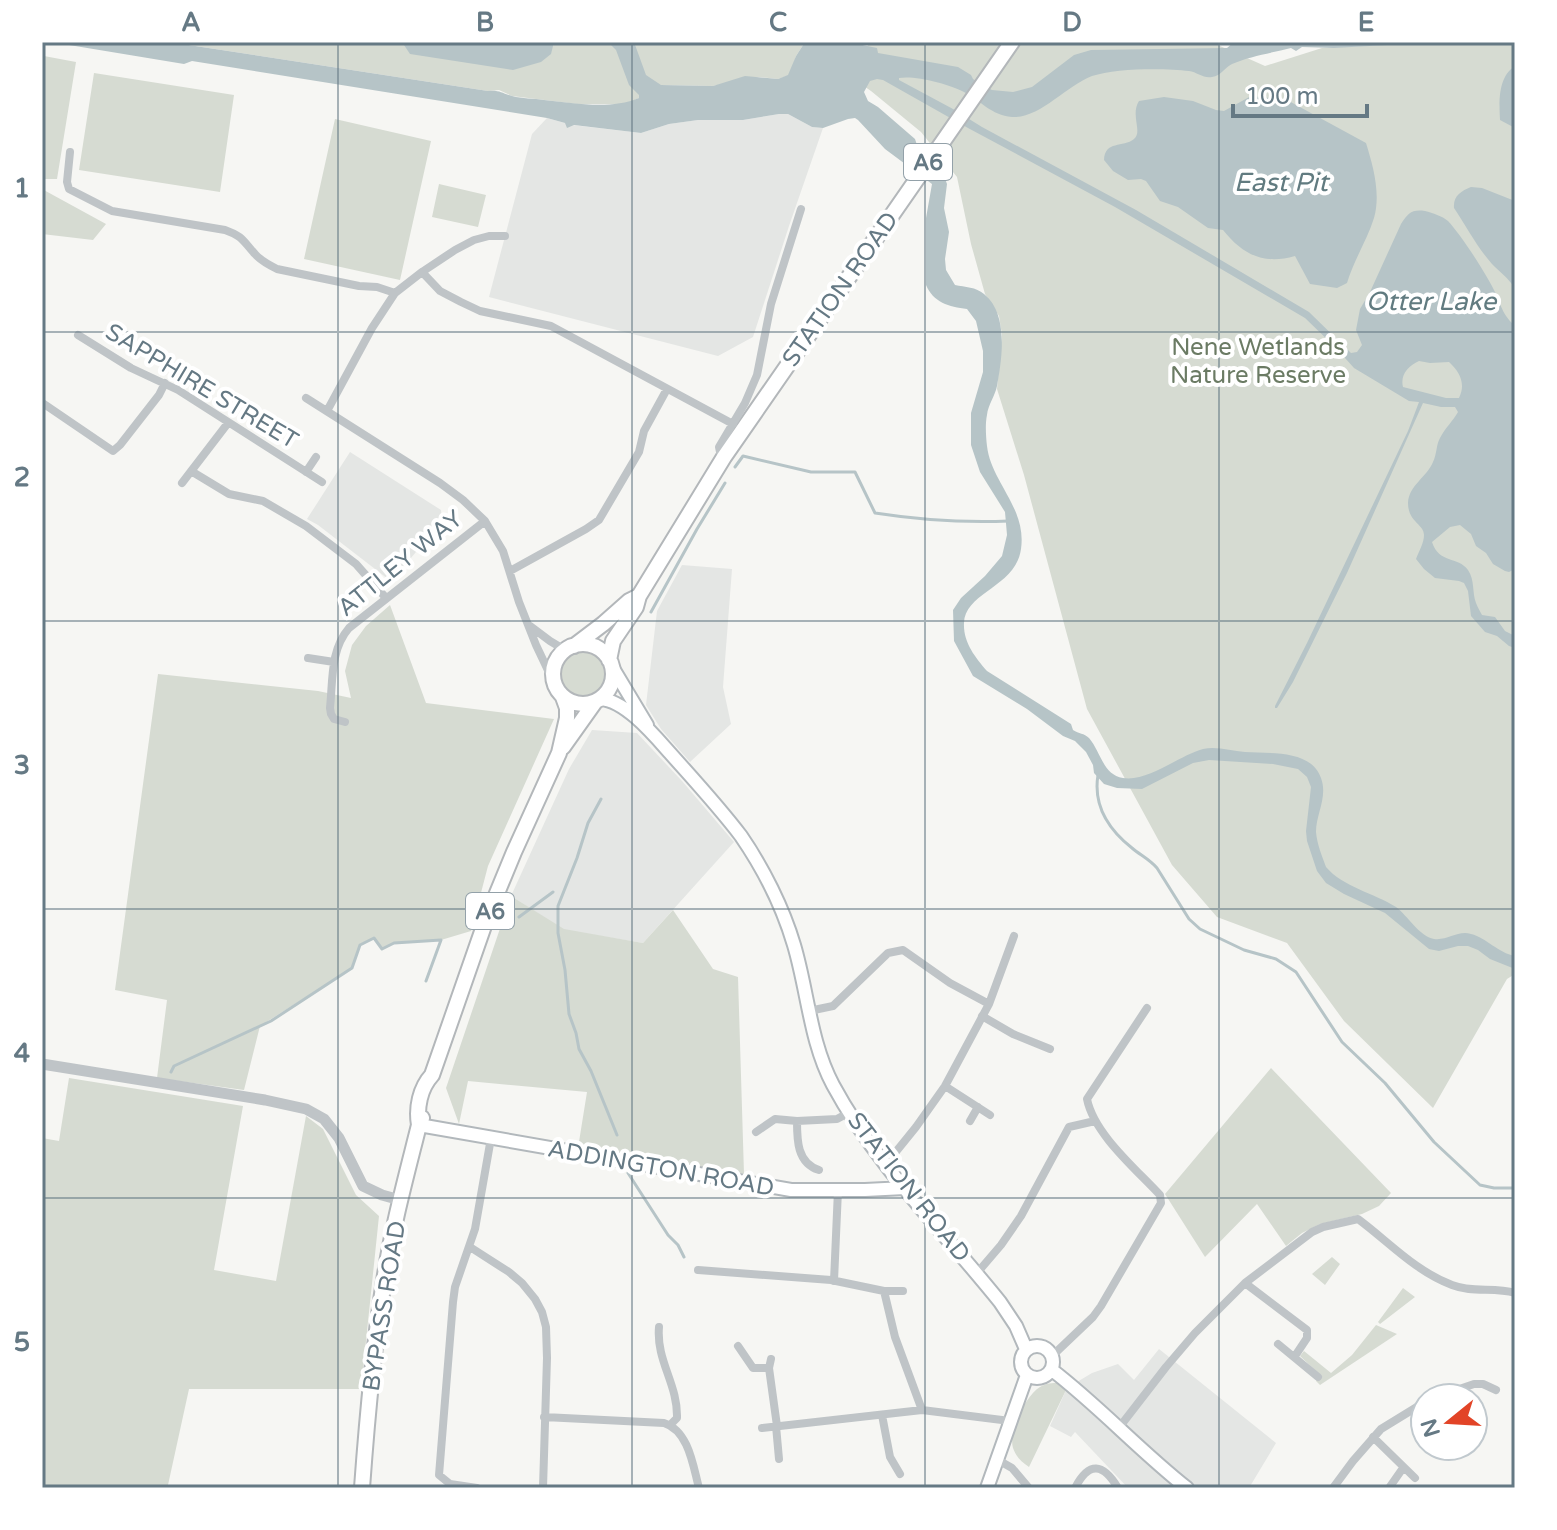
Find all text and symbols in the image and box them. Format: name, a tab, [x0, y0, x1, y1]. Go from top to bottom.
text: A	[181, 7, 201, 38]
text: B	[476, 7, 494, 38]
text: C	[769, 7, 787, 38]
text: D	[1062, 7, 1082, 38]
text: E	[1358, 7, 1374, 38]
scale bar	[1233, 68, 1367, 118]
text: 100 m	[1245, 82, 1319, 111]
road number: A6	[904, 144, 952, 180]
water label: East Pit	[1234, 167, 1331, 198]
text: 1	[14, 173, 30, 204]
street label: STATION ROAD	[776, 206, 904, 372]
water label: Otter Lake	[1366, 286, 1498, 317]
street label: SAPPHIRE STREET	[100, 318, 304, 456]
park label: Nene Wetlands Nature Reserve	[1170, 333, 1346, 390]
text: 2	[14, 462, 30, 493]
street label: ATTLEY WAY	[332, 504, 469, 623]
text: 3	[14, 750, 30, 781]
road number: A6	[466, 893, 514, 929]
text: 4	[14, 1038, 30, 1069]
street label: STATION ROAD	[841, 1107, 976, 1268]
street label: ADDINGTON ROAD	[545, 1134, 776, 1203]
street label: BYPASS ROAD	[357, 1219, 412, 1393]
text: 5	[14, 1327, 30, 1358]
north arrow	[1409, 1382, 1489, 1462]
text: N	[1416, 1415, 1446, 1440]

